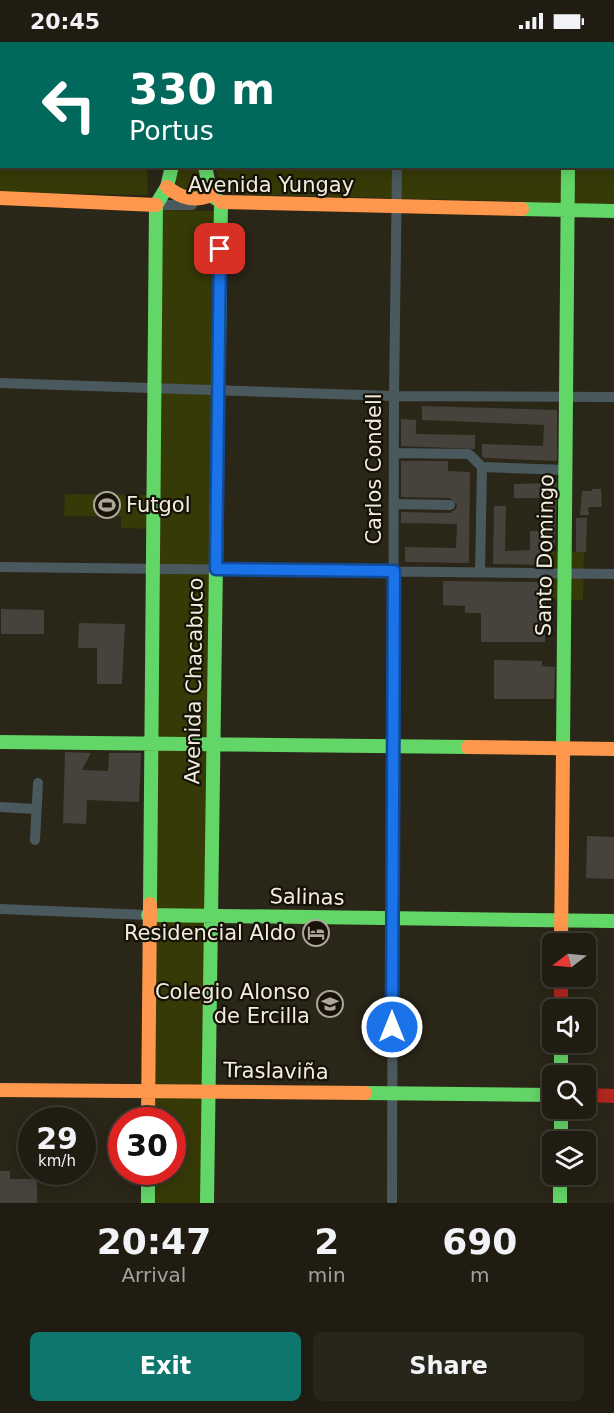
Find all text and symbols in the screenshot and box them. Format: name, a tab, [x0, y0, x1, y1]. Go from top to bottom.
text: 20:45	[30, 9, 100, 34]
text: 330 m	[129, 65, 275, 114]
icon: left	[30, 66, 108, 144]
text: Portus	[129, 115, 214, 146]
street label: Avenida Yungay	[188, 173, 354, 197]
pin	[194, 223, 245, 274]
icon: arrive	[203, 232, 236, 265]
street label: Carlos Condell	[362, 393, 386, 545]
street label: Santo Domingo	[532, 474, 558, 636]
sports icon: Futgol	[92, 490, 122, 520]
place label: Futgol	[126, 493, 191, 517]
street label: Avenida Chacabuco	[180, 577, 208, 785]
street label: Salinas	[269, 884, 345, 910]
hotel icon: Residencial Aldo	[301, 918, 331, 948]
place label: Residencial Aldo	[124, 921, 296, 945]
north arrow	[542, 933, 596, 987]
map controls	[542, 933, 596, 1185]
place label: Colegio Alonso de Ercilla	[155, 980, 310, 1028]
school or university icon: Colegio Alonso de Ercilla	[315, 989, 345, 1019]
position arrow	[360, 995, 424, 1059]
button: sound	[542, 999, 596, 1053]
street label: Traslaviña	[222, 1058, 329, 1084]
button: search	[542, 1065, 596, 1119]
speed limit sign: 30	[108, 1107, 186, 1185]
text: 29	[36, 1121, 78, 1156]
button: layers	[542, 1131, 596, 1185]
text: km/h	[38, 1152, 76, 1170]
text: 20:47	[97, 1221, 211, 1262]
text: 2	[314, 1221, 339, 1262]
text: 690	[442, 1221, 517, 1262]
text: Arrival	[121, 1263, 186, 1287]
text: min	[308, 1263, 346, 1287]
text: m	[470, 1263, 490, 1287]
button: Exit	[30, 1332, 301, 1401]
button: Share	[313, 1332, 584, 1401]

